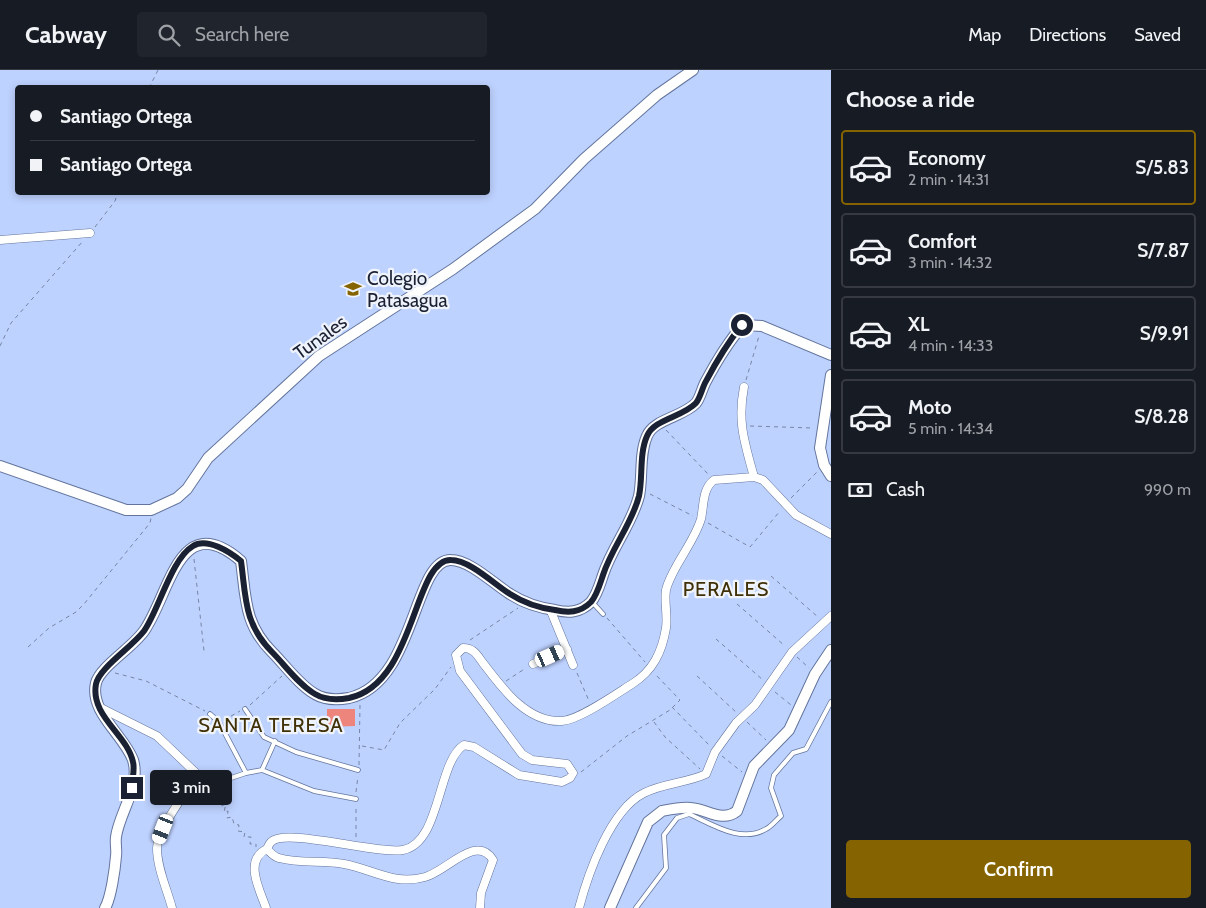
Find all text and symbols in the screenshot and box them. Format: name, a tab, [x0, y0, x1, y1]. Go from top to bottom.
search box	[137, 12, 487, 57]
text: Cabway	[25, 20, 107, 49]
icon: search	[155, 21, 183, 49]
text: Search here	[195, 23, 289, 46]
text: Map	[968, 24, 1001, 46]
text: Directions	[1029, 24, 1106, 46]
text: Saved	[1134, 24, 1181, 46]
text: Choose a ride	[846, 86, 975, 113]
text: Santiago Ortega	[60, 105, 192, 128]
icon: car	[848, 145, 893, 190]
text: Economy	[908, 147, 986, 170]
text: Santiago Ortega	[60, 153, 192, 176]
text: S/5.83	[1135, 156, 1189, 179]
text: 2 min · 14:31	[908, 170, 989, 189]
icon: car	[848, 228, 893, 273]
text: Comfort	[908, 230, 977, 253]
text: S/7.87	[1137, 239, 1189, 262]
text: 3 min · 14:32	[908, 253, 992, 272]
place label: Colegio Patasagua	[367, 267, 448, 312]
school or university icon: Colegio Patasagua	[343, 279, 363, 299]
street label: Tunales	[289, 310, 351, 364]
icon: car	[848, 311, 893, 356]
text: XL	[908, 313, 929, 336]
route start	[731, 314, 753, 336]
text: S/9.91	[1140, 322, 1189, 345]
text: 4 min · 14:33	[908, 336, 993, 355]
icon: car	[848, 394, 893, 439]
text: Moto	[908, 396, 952, 419]
text: S/8.28	[1134, 405, 1189, 428]
text: 5 min · 14:34	[908, 419, 993, 438]
icon: cash	[846, 476, 874, 504]
text: Cash	[886, 478, 925, 501]
text: 990 m	[1144, 480, 1191, 499]
district label: PERALES	[683, 577, 769, 601]
car	[533, 643, 566, 669]
district label: SANTA TERESA	[198, 713, 344, 737]
callout: 3 min	[150, 770, 232, 806]
route end	[121, 777, 143, 799]
text: 3 min	[172, 778, 210, 797]
car	[150, 812, 175, 846]
button: Confirm	[846, 840, 1191, 898]

